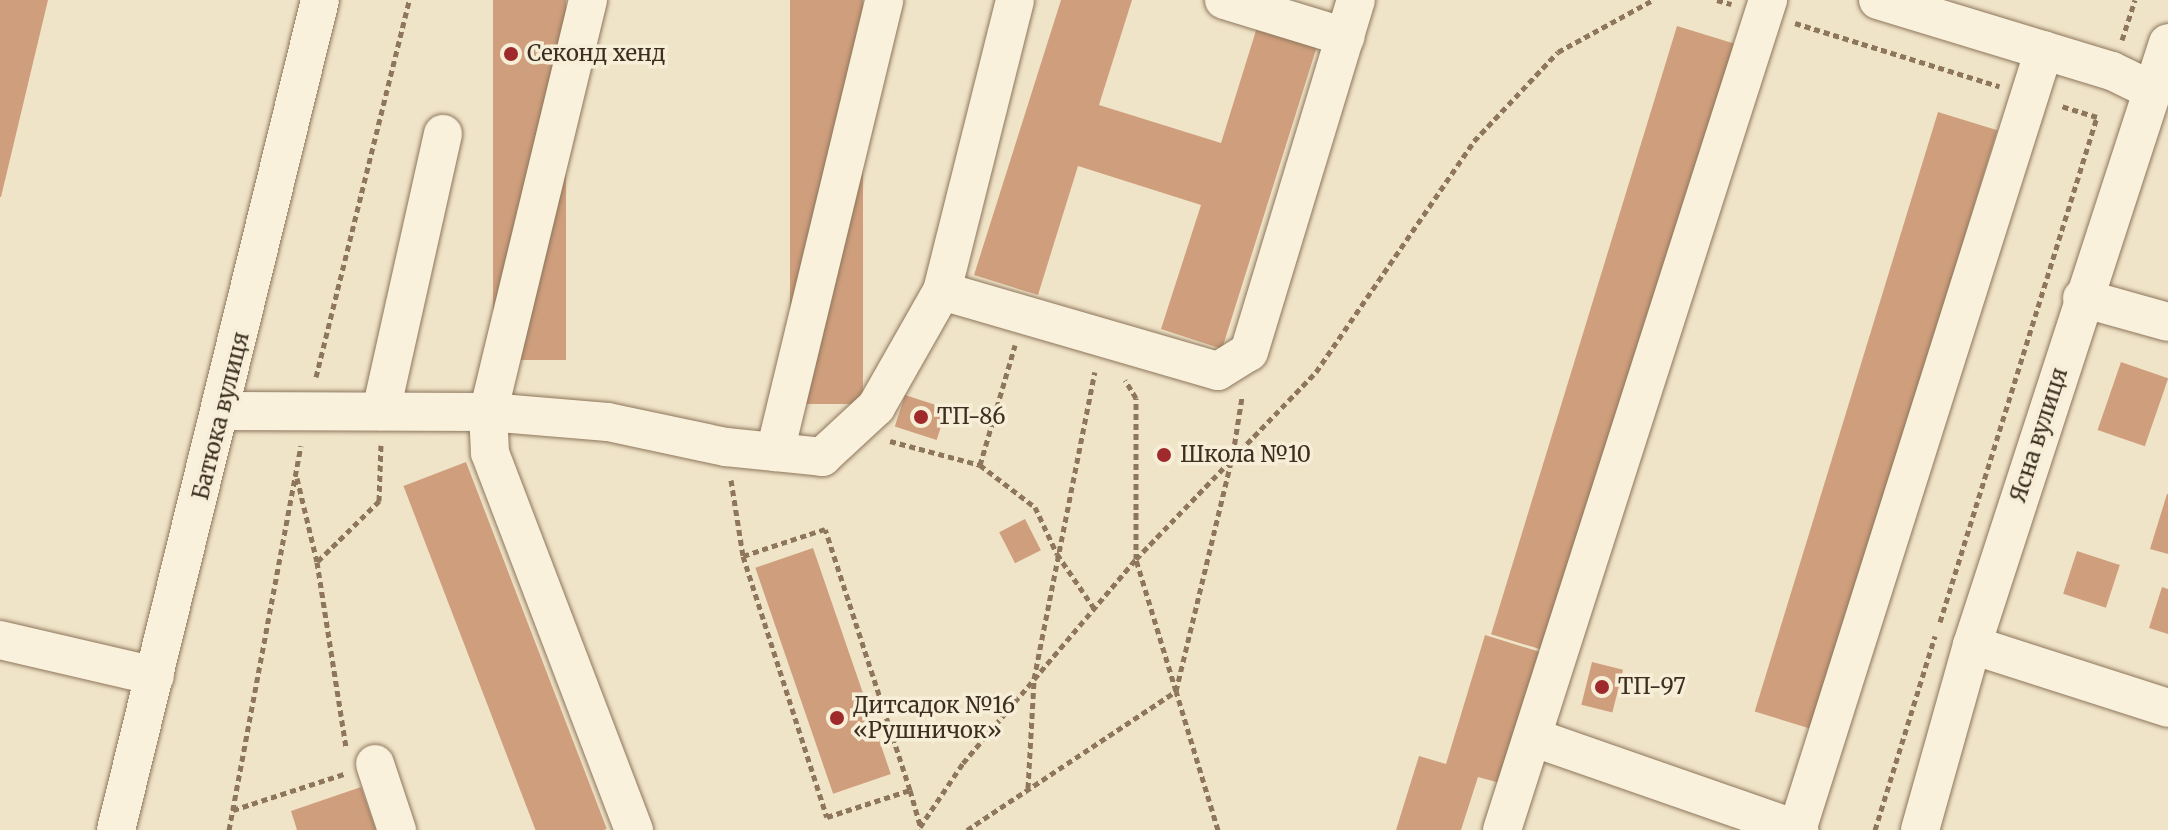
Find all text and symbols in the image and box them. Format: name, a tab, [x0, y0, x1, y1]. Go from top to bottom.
place label: Секонд хенд	[527, 41, 666, 67]
marker: Секонд хенд	[502, 45, 520, 63]
street label: Батюка вулиця	[187, 329, 255, 503]
street label: Ясна вулиця	[2005, 364, 2073, 506]
place label: ТП-86	[937, 404, 1006, 430]
marker: ТП-86	[912, 408, 930, 426]
place label: Школа №10	[1180, 442, 1311, 468]
marker: Школа №10	[1155, 446, 1173, 464]
place label: ТП-97	[1618, 674, 1686, 700]
marker: ТП-97	[1593, 678, 1611, 696]
place label: Дитсадок №16 «Рушничок»	[853, 692, 1015, 744]
marker: Дитсадок №16 «Рушничок»	[828, 709, 846, 727]

